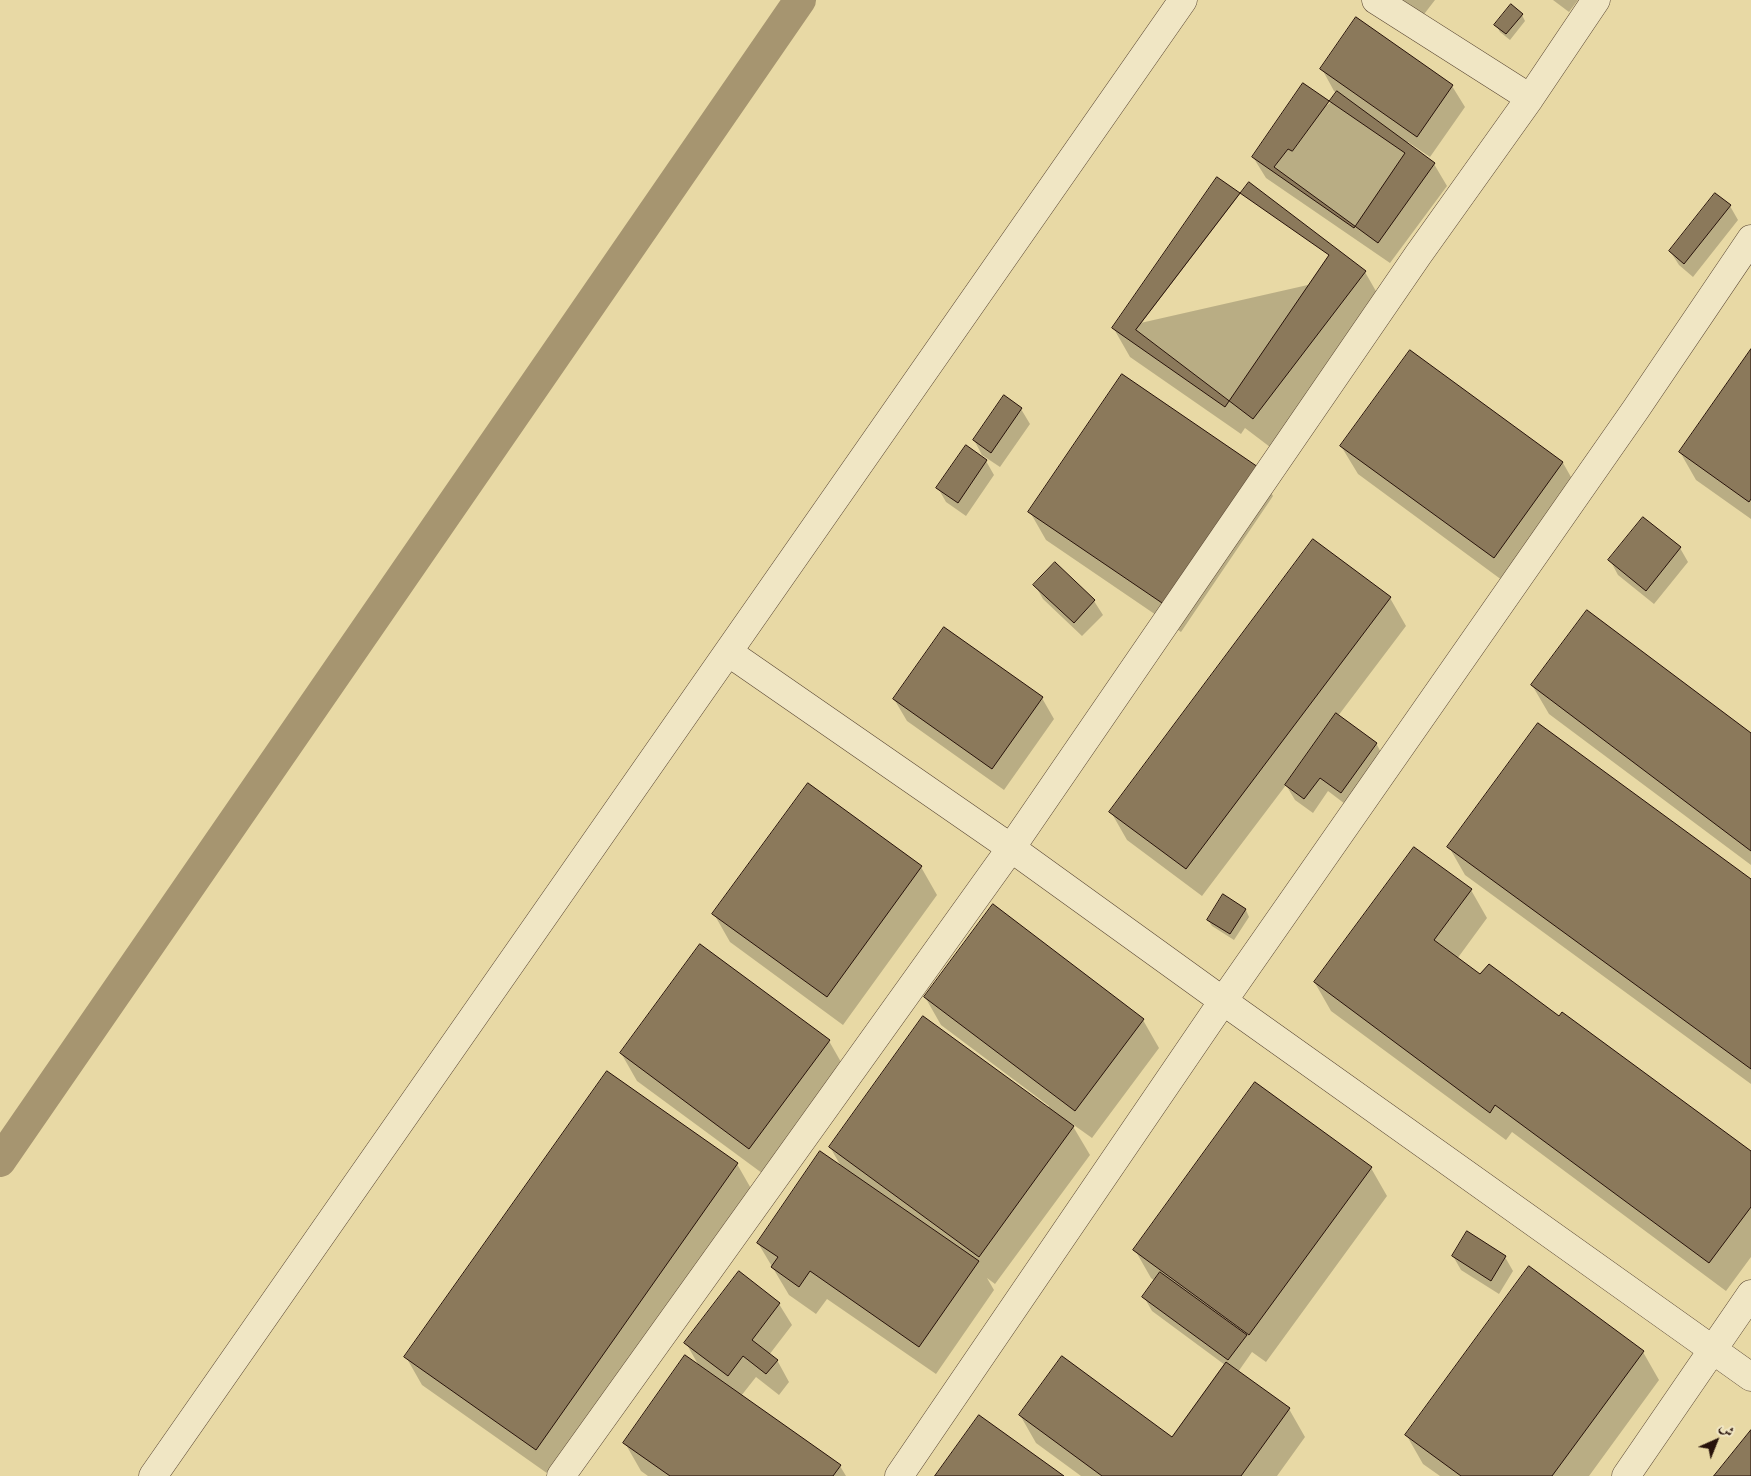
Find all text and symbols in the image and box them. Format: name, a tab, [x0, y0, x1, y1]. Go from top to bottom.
north arrow	[1691, 1416, 1741, 1466]
text: ش	[1715, 1419, 1738, 1442]

